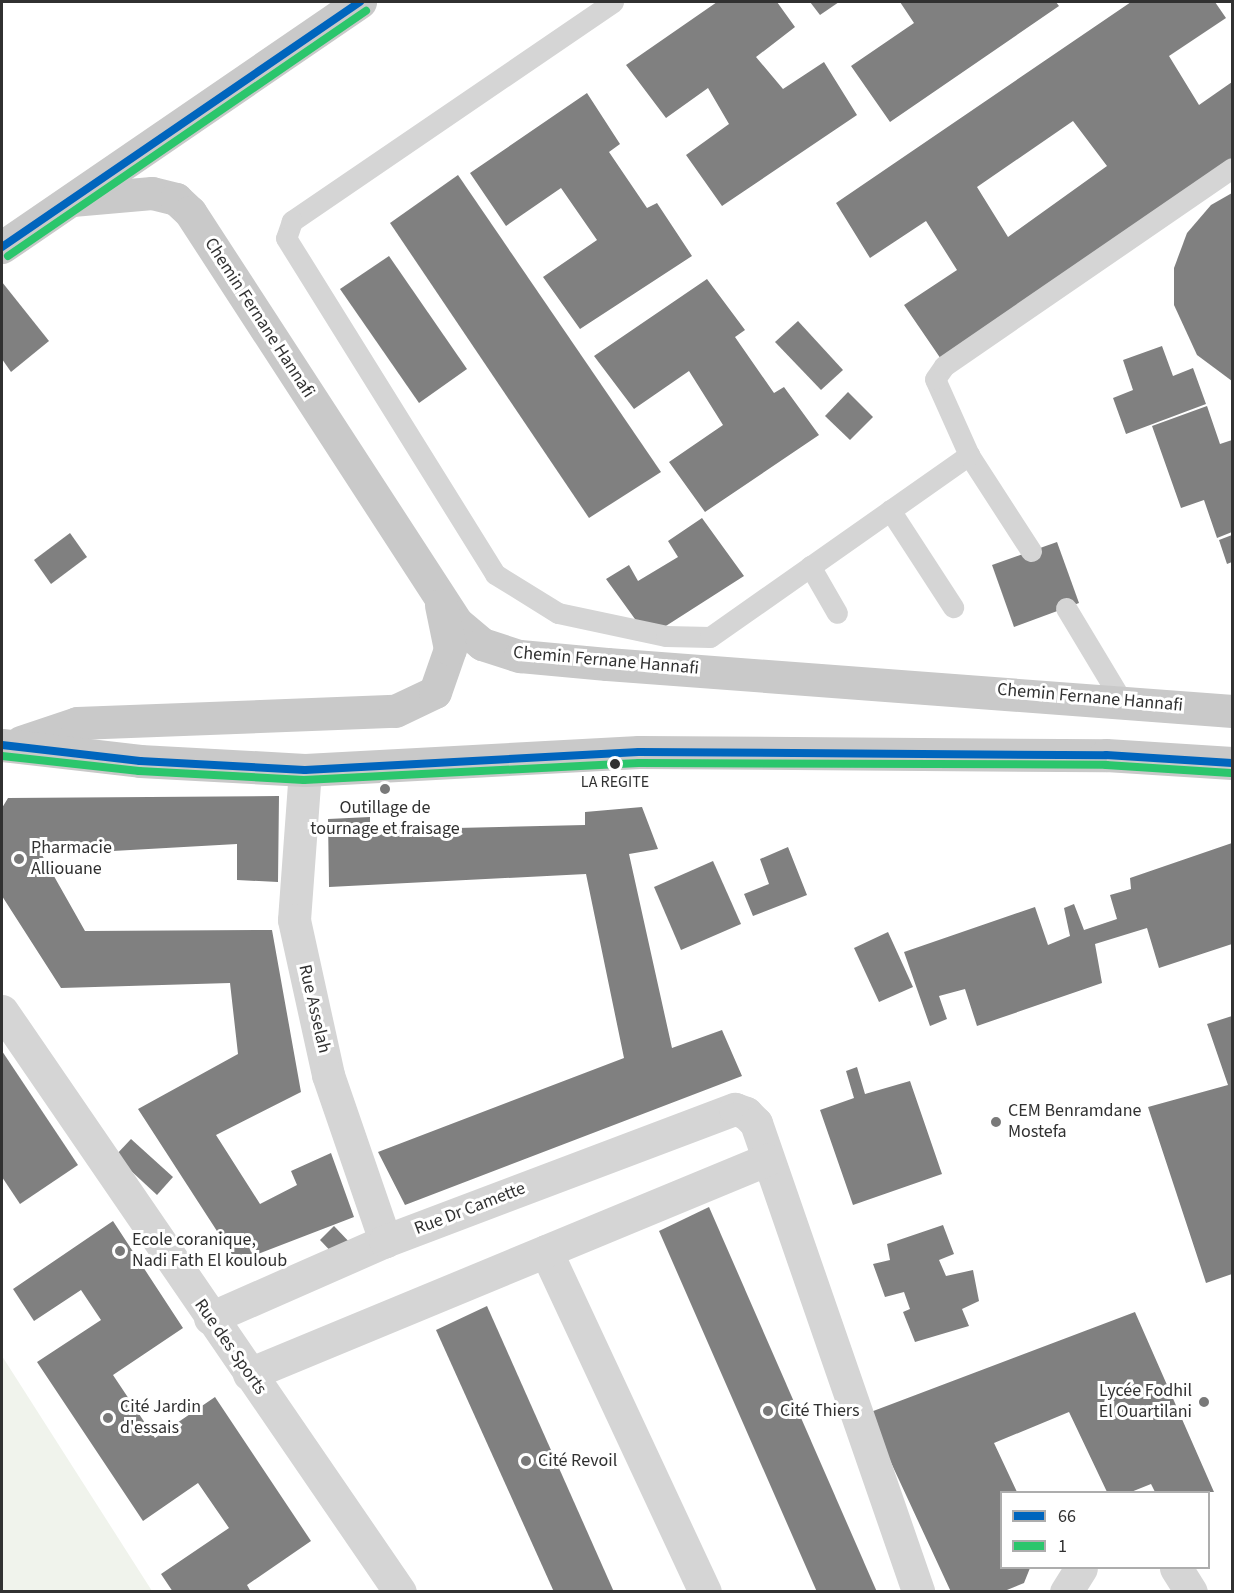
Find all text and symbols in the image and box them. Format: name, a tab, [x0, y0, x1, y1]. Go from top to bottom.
street label: Chemin Fernane Hannafi	[199, 234, 319, 402]
street label: Chemin Fernane Hannafi	[512, 642, 700, 680]
street label: Chemin Fernane Hannafi	[996, 679, 1184, 717]
marker: LA REGITE	[609, 758, 621, 770]
place label: LA REGITE	[581, 772, 649, 792]
marker: Outillage de tournage et fraisage	[378, 782, 392, 796]
place label: Outillage de tournage et fraisage	[310, 798, 460, 840]
place label: Pharmacie Alliouane	[31, 838, 112, 880]
marker: Pharmacie Alliouane	[12, 852, 26, 866]
street label: Rue Asselah	[293, 963, 335, 1055]
place label: CEM Benramdane Mostefa	[1008, 1101, 1141, 1144]
marker: CEM Benramdane Mostefa	[989, 1115, 1003, 1129]
street label: Rue Dr Camette	[412, 1178, 528, 1240]
place label: Ecole coranique, Nadi Fath El kouloub	[132, 1230, 287, 1272]
marker: Ecole coranique, Nadi Fath El kouloub	[113, 1244, 127, 1258]
street label: Rue des Sports	[189, 1295, 271, 1399]
place label: Lycée Fodhil El Ouartilani	[1099, 1381, 1192, 1424]
marker: Lycée Fodhil El Ouartilani	[1197, 1395, 1211, 1409]
place label: Cité Jardin d'essais	[120, 1397, 201, 1440]
place label: Cité Thiers	[780, 1400, 860, 1422]
marker: Cité Thiers	[761, 1404, 775, 1418]
marker: Cité Jardin d'essais	[101, 1411, 115, 1425]
place label: Cité Revoil	[538, 1450, 617, 1472]
marker: Cité Revoil	[519, 1454, 533, 1468]
legend	[1000, 1491, 1210, 1569]
text: 66	[1058, 1504, 1076, 1529]
text: 1	[1058, 1534, 1067, 1559]

